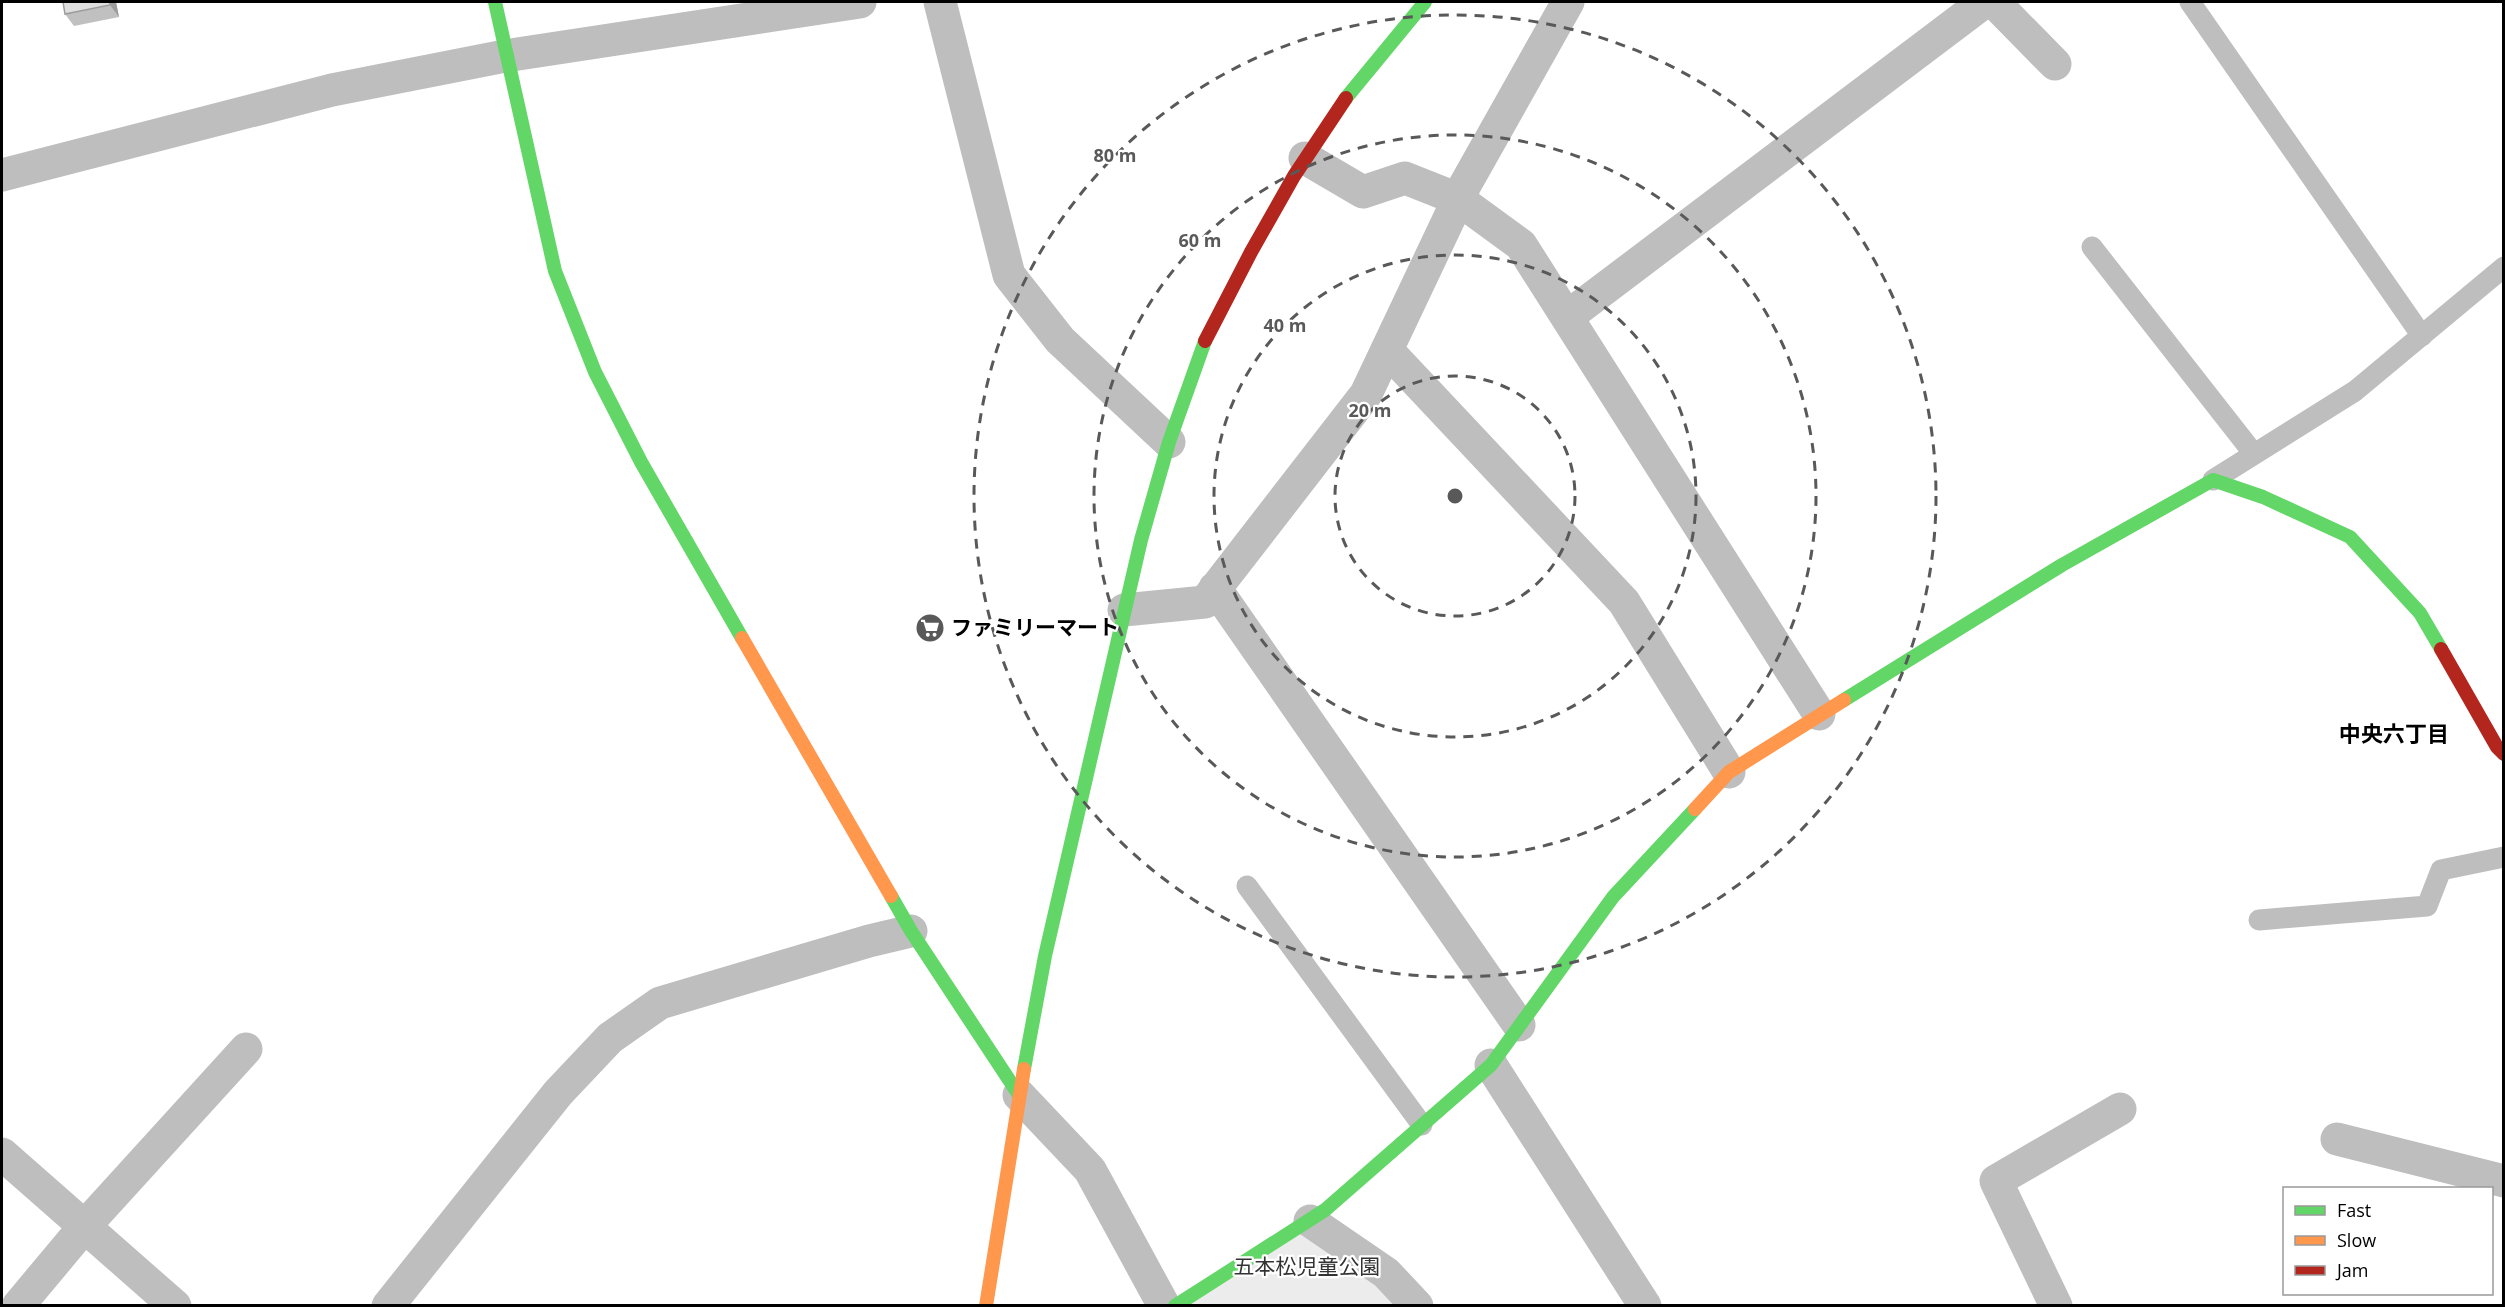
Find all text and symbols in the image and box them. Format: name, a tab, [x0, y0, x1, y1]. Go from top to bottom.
text: 80 m	[1094, 143, 1136, 167]
text: 60 m	[1179, 228, 1221, 252]
text: 40 m	[1264, 313, 1306, 337]
text: 20 m	[1349, 398, 1391, 422]
centre of rings	[1445, 486, 1465, 506]
supermarket icon: ファミリーマート	[914, 612, 946, 644]
place label: ファミリーマート	[951, 613, 1119, 641]
district label: 中央六丁目	[2339, 718, 2449, 748]
legend	[2283, 1187, 2493, 1295]
text: Fast	[2337, 1198, 2371, 1222]
text: Slow	[2337, 1228, 2376, 1252]
park label: 五本松児童公園	[1234, 1252, 1381, 1280]
text: Jam	[2335, 1258, 2369, 1282]

